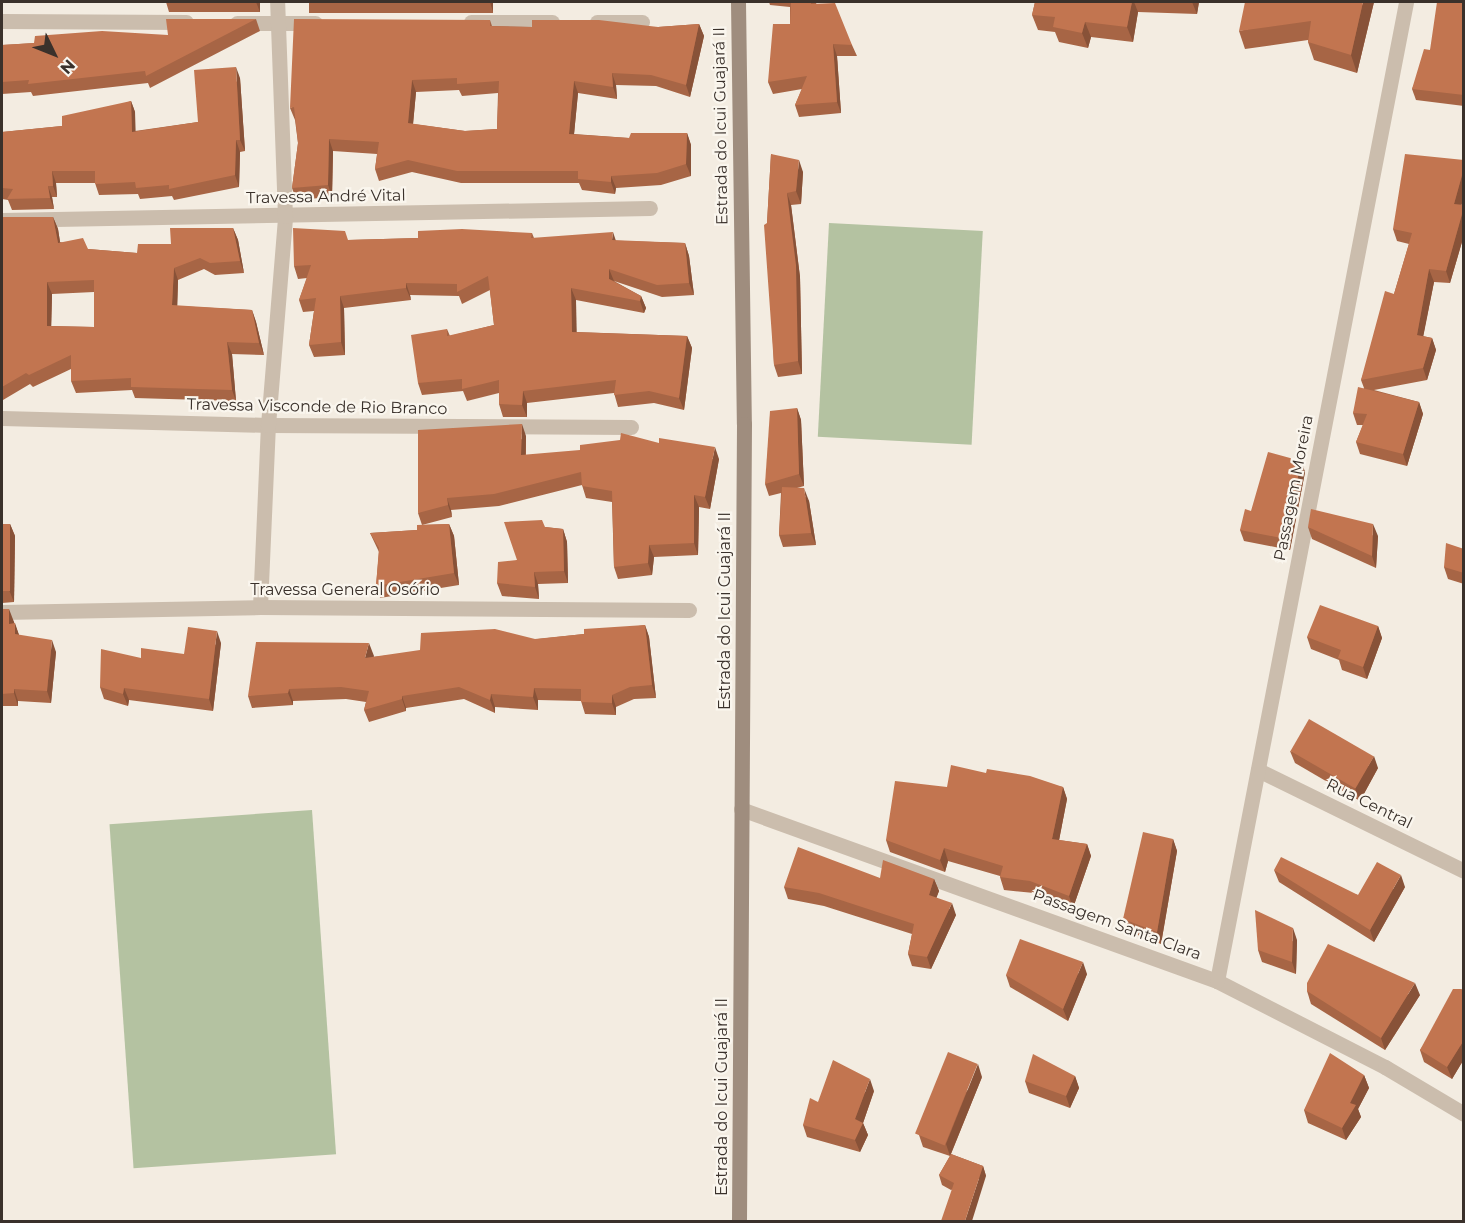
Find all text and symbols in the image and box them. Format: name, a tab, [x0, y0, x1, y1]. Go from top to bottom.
north arrow	[24, 24, 84, 84]
street label: Estrada do Icui Guajará II	[710, 27, 732, 225]
text: N	[56, 55, 79, 78]
street label: Travessa André Vital	[246, 186, 406, 208]
street label: Travessa Visconde de Rio Branco	[187, 395, 447, 419]
street label: Passagem Moreira	[1270, 413, 1318, 563]
street label: Estrada do Icui Guajará II	[715, 512, 735, 710]
street label: Travessa General Osório	[250, 580, 440, 600]
street label: Rua Central	[1323, 775, 1415, 833]
street label: Passagem Santa Clara	[1030, 886, 1204, 964]
street label: Estrada do Icui Guajará II	[712, 998, 732, 1196]

